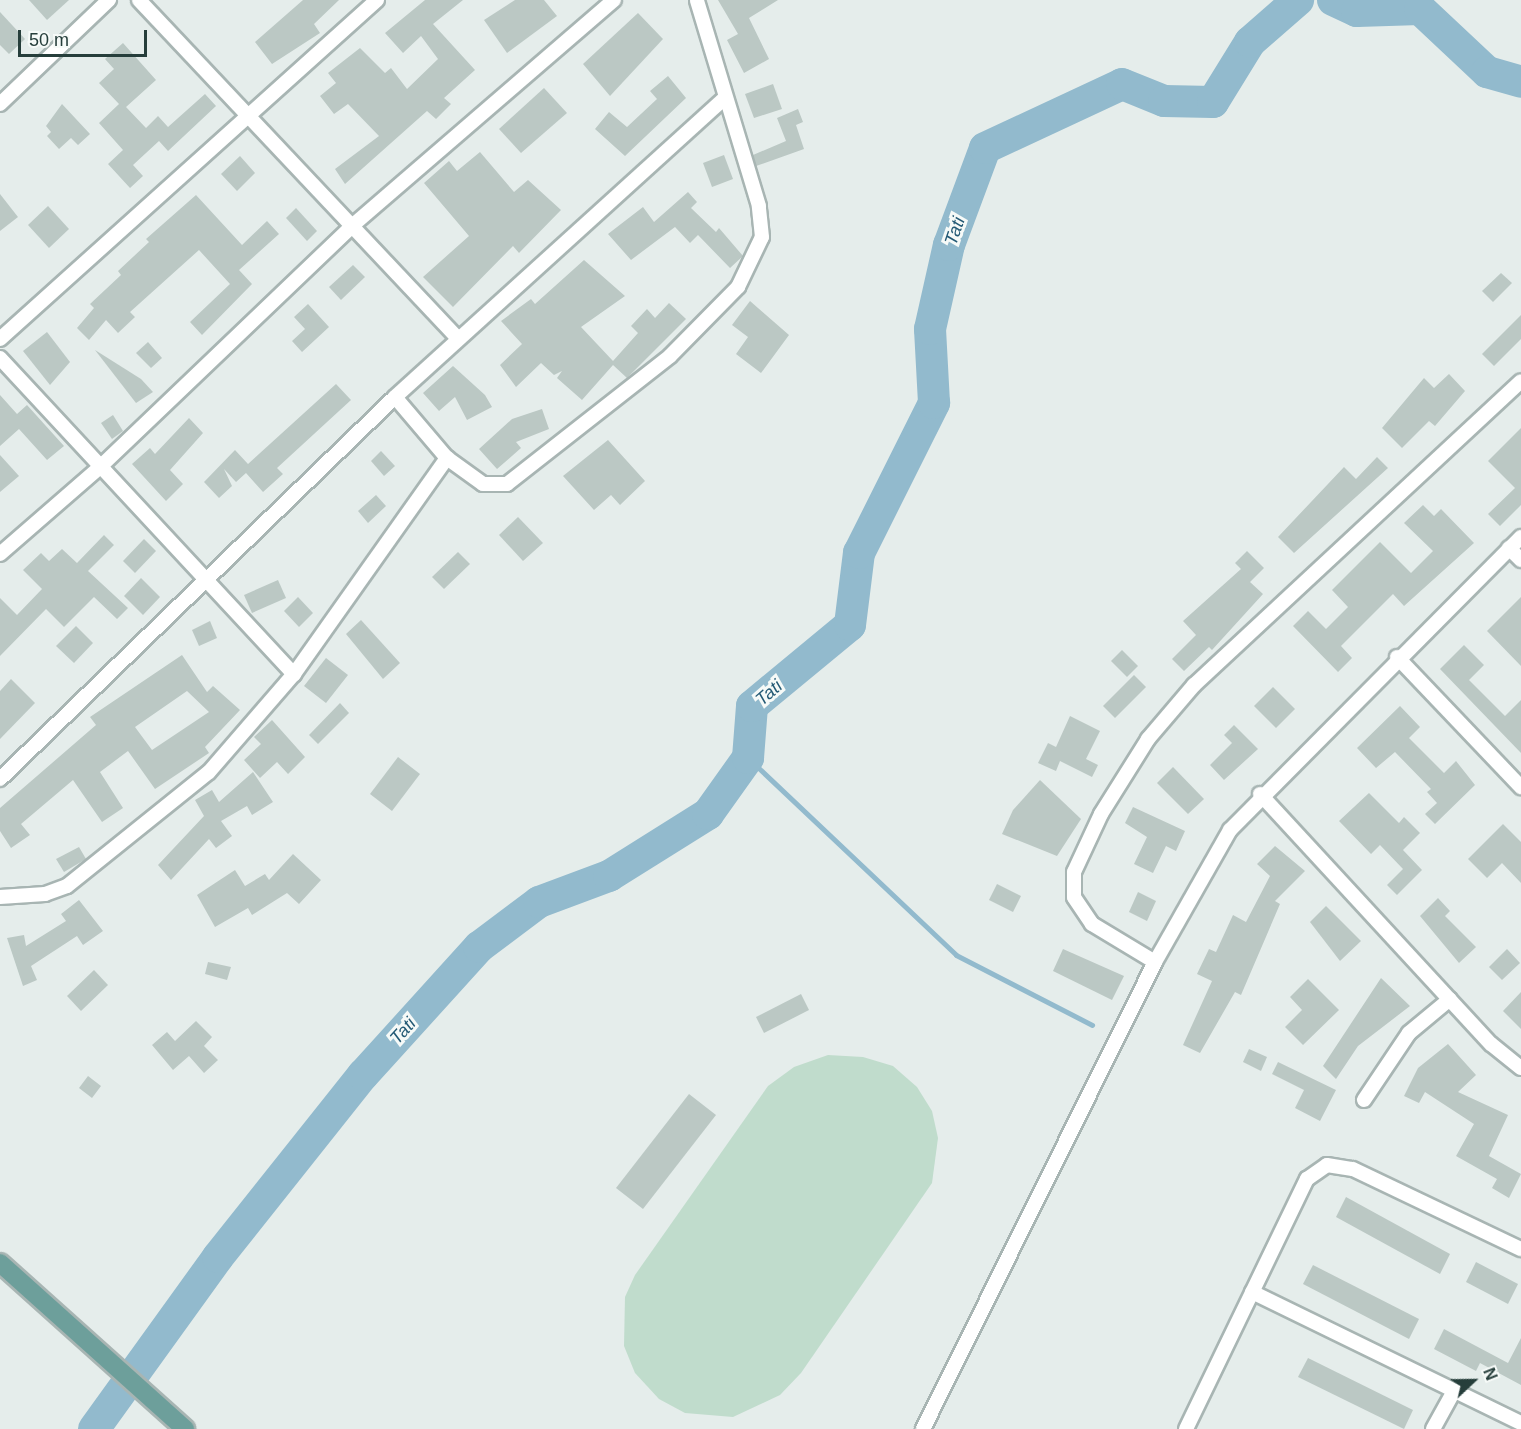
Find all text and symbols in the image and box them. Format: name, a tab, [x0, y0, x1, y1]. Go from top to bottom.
scale bar	[21, 18, 150, 56]
text: 50 m	[29, 30, 69, 50]
water label: Tati	[940, 214, 970, 248]
water label: Tati	[751, 676, 787, 710]
water label: Tati	[385, 1013, 421, 1049]
north arrow	[1443, 1351, 1503, 1411]
text: N	[1480, 1366, 1500, 1383]

